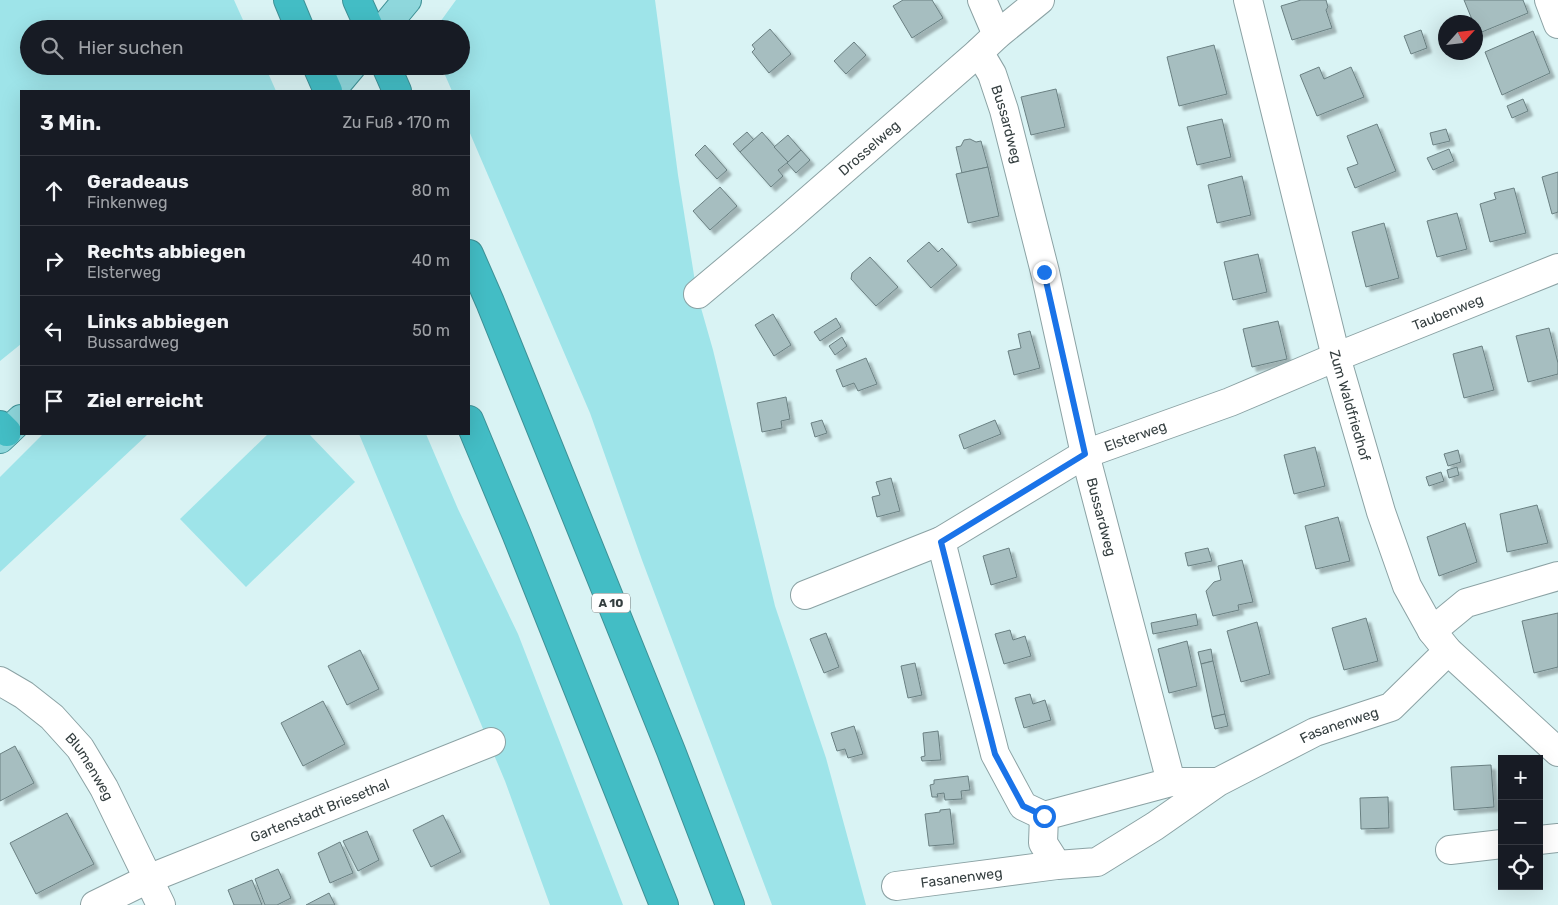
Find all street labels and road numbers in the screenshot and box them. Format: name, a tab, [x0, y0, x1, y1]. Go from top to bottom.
street label: Bussardweg	[988, 83, 1026, 165]
street label: Drosselweg	[835, 117, 903, 179]
street label: Taubenweg	[1410, 290, 1485, 334]
street label: Zum Waldfriedhof	[1326, 348, 1374, 463]
street label: Elsterweg	[1102, 417, 1169, 455]
street label: Bussardweg	[1083, 476, 1120, 558]
road number: A 10	[592, 594, 630, 612]
street label: Fasanenweg	[1297, 703, 1381, 747]
street label: Blumenweg	[62, 729, 117, 803]
street label: Gartenstadt Briesethal	[248, 775, 392, 846]
street label: Fasanenweg	[920, 864, 1003, 891]

